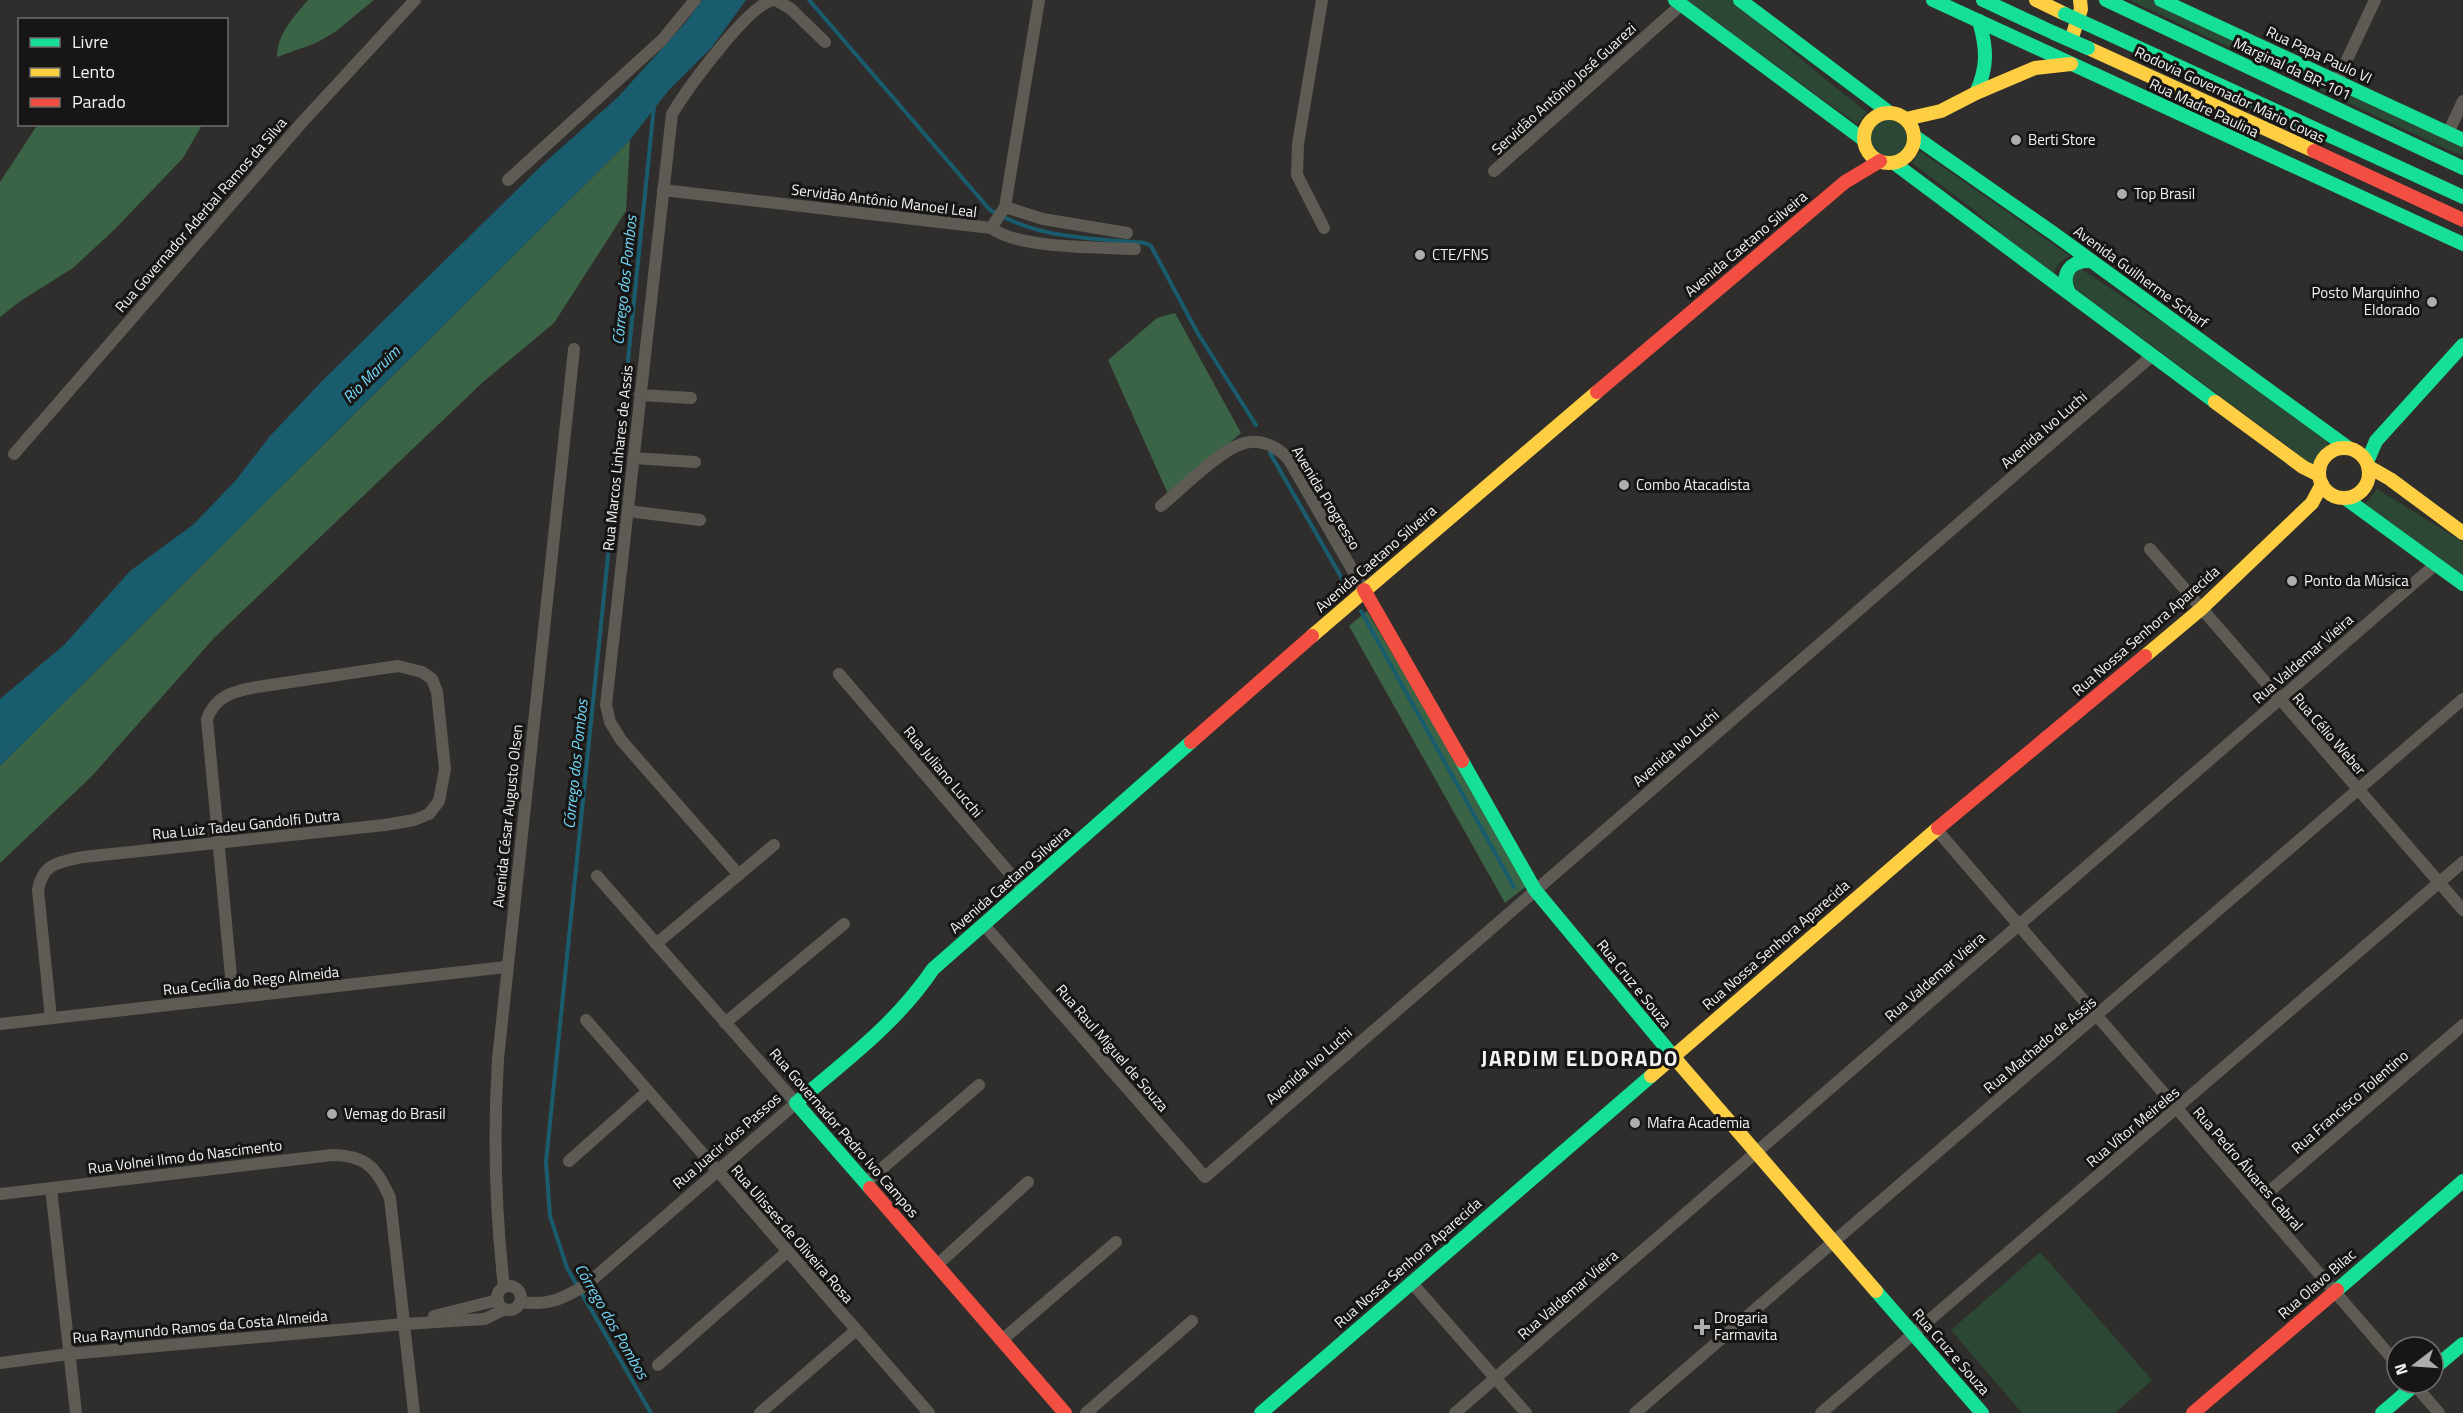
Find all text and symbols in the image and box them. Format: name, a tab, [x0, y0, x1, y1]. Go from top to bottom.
street label: Servidão Antônio José Guarezi	[1486, 17, 1641, 160]
legend	[18, 18, 228, 126]
street label: Rua Papa Paulo VI	[2262, 20, 2376, 89]
text: Livre	[72, 28, 108, 55]
street label: Marginal da BR-101	[2230, 31, 2355, 106]
street label: Rodovia Governador Mário Covas	[2131, 40, 2329, 149]
text: Lento	[72, 58, 115, 85]
street label: Rua Madre Paulina	[2146, 72, 2263, 143]
text: Parado	[72, 88, 126, 115]
street label: Rua Governador Aderbal Ramos da Silva	[109, 112, 292, 317]
place label: Berti Store	[2028, 128, 2096, 151]
marker: Berti Store	[2009, 133, 2023, 147]
street label: Servidão Antônio Manoel Leal	[790, 178, 978, 223]
place label: Top Brasil	[2134, 182, 2195, 205]
street label: Avenida Caetano Silveira	[1679, 185, 1813, 302]
marker: Top Brasil	[2115, 187, 2129, 201]
water label: Córrego dos Pombos	[605, 213, 643, 346]
street label: Avenida Guilherme Scharf	[2069, 220, 2214, 334]
place label: CTE/FNS	[1432, 243, 1489, 266]
marker: CTE/FNS	[1413, 248, 1427, 262]
place label: Posto Marquinho Eldorado	[2312, 281, 2420, 321]
marker: Posto Marquinho Eldorado	[2425, 295, 2439, 309]
water label: Rio Maruim	[337, 339, 406, 408]
street label: Rua Marcos Linhares de Assis	[596, 364, 639, 552]
street label: Avenida Ivo Luchi	[1995, 385, 2092, 474]
street label: Avenida Progresso	[1286, 441, 1367, 554]
place label: Combo Atacadista	[1636, 473, 1751, 496]
marker: Combo Atacadista	[1617, 478, 1631, 492]
street label: Avenida Caetano Silveira	[1310, 499, 1442, 618]
street label: Rua Nossa Senhora Aparecida	[2067, 560, 2225, 701]
place label: Ponto da Música	[2304, 569, 2409, 592]
marker: Ponto da Música	[2285, 574, 2299, 588]
street label: Rua Valdemar Vieira	[2247, 608, 2358, 709]
street label: Rua Célio Weber	[2287, 687, 2372, 780]
water label: Córrego dos Pombos	[556, 697, 594, 830]
street label: Avenida Ivo Luchi	[1627, 703, 1724, 792]
street label: Rua Juliano Lucchi	[898, 721, 989, 822]
street label: Avenida César Augusto Olsen	[486, 723, 529, 909]
street label: Rua Luiz Tadeu Gandolfi Dutra	[151, 803, 341, 846]
street label: Avenida Caetano Silveira	[944, 820, 1076, 939]
street label: Rua Nossa Senhora Aparecida	[1697, 874, 1855, 1015]
street label: Rua Valdemar Vieira	[1879, 926, 1990, 1027]
street label: Rua Cruz e Souza	[1591, 934, 1678, 1033]
street label: Rua Cecília do Rego Almeida	[162, 960, 341, 1001]
street label: Rua Raul Miguel de Souza	[1050, 979, 1175, 1117]
street label: Rua Machado de Assis	[1978, 990, 2101, 1099]
street label: Avenida Ivo Luchi	[1260, 1021, 1357, 1110]
district label: JARDIM ELDORADO	[1481, 1042, 1679, 1074]
street label: Rua Governador Pedro Ivo Campos	[764, 1043, 925, 1223]
street label: Rua Francisco Tolentino	[2286, 1044, 2413, 1159]
street label: Rua Vítor Meireles	[2081, 1081, 2184, 1173]
street label: Rua Juacir dos Passos	[667, 1087, 786, 1194]
street label: Rua Pedro Álvares Cabral	[2188, 1101, 2309, 1236]
place label: Vemag do Brasil	[344, 1102, 446, 1125]
marker: Vemag do Brasil	[325, 1107, 339, 1121]
place label: Mafra Academia	[1647, 1111, 1750, 1134]
marker: Mafra Academia	[1628, 1116, 1642, 1130]
street label: Rua Volnei Ilmo do Nascimento	[86, 1133, 284, 1180]
street label: Rua Ulisses de Oliveira Rosa	[726, 1159, 859, 1308]
street label: Rua Nossa Senhora Aparecida	[1329, 1192, 1487, 1333]
street label: Rua Olavo Bilac	[2272, 1243, 2361, 1324]
street label: Rua Valdemar Vieira	[1512, 1244, 1623, 1345]
water label: Córrego dos Pombos	[569, 1259, 655, 1384]
street label: Rua Cruz e Souza	[1907, 1303, 1996, 1401]
street label: Rua Raymundo Ramos da Costa Almeida	[71, 1304, 329, 1349]
place label: Drogaria Farmavita	[1714, 1306, 1778, 1346]
marker: Drogaria Farmavita	[1695, 1320, 1709, 1334]
north arrow	[2385, 1335, 2445, 1395]
text: N	[2388, 1361, 2414, 1378]

